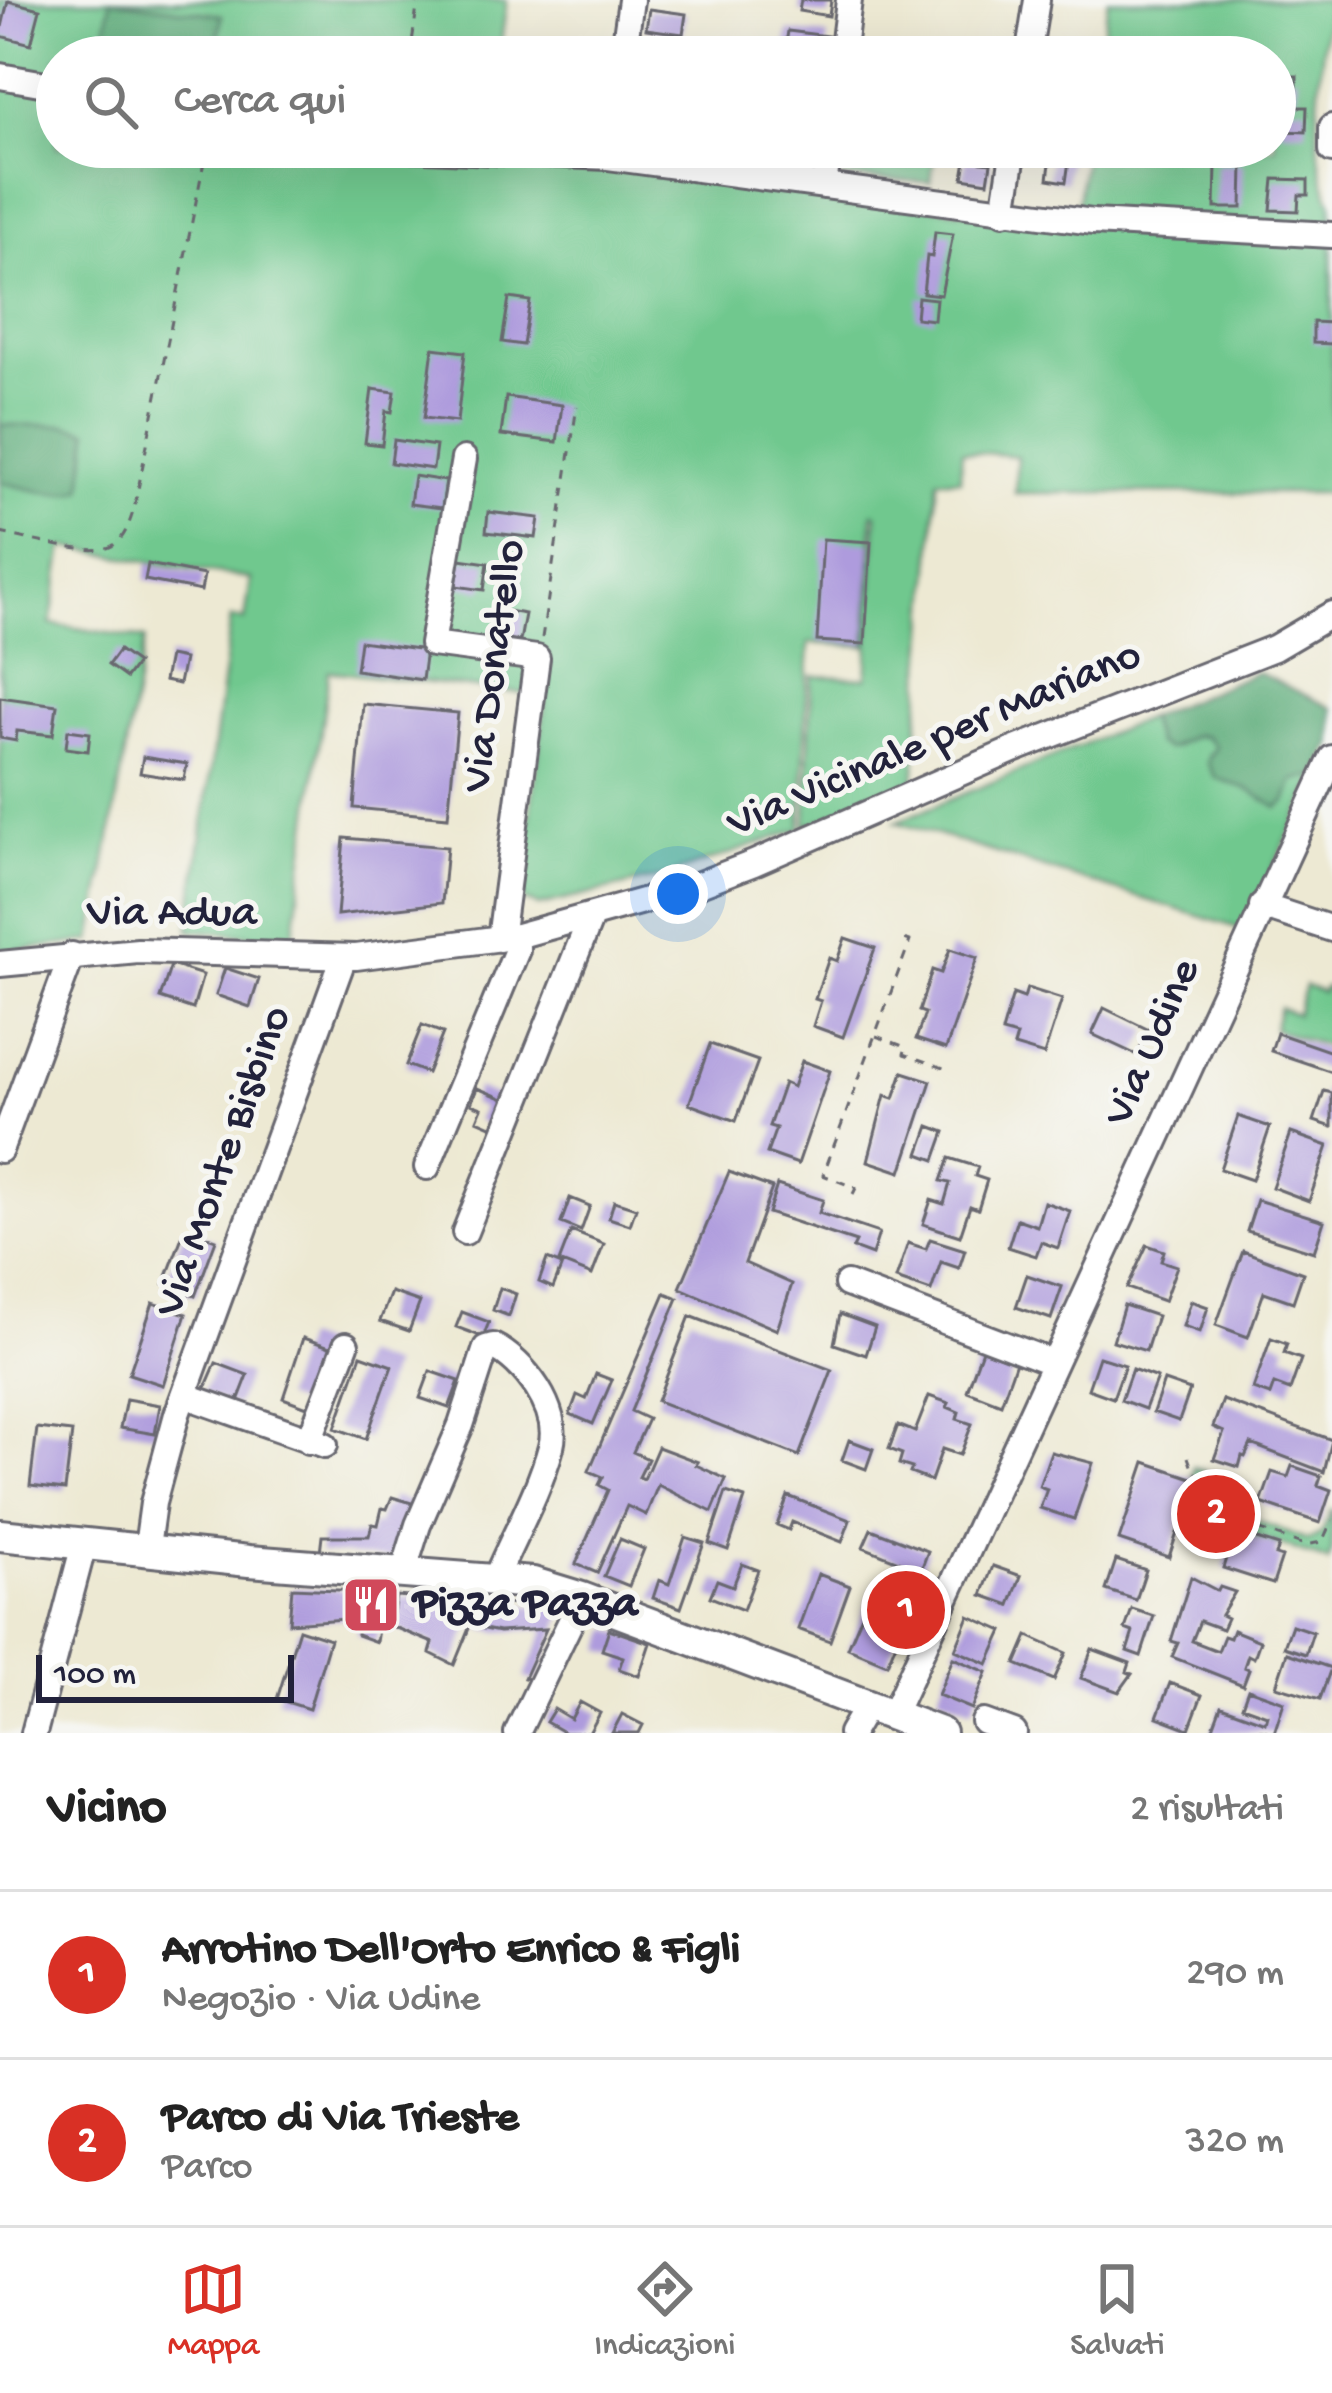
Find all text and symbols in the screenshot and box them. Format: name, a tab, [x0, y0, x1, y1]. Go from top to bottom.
search box	[36, 36, 1296, 168]
icon: search	[78, 69, 144, 135]
text: Cerca qui	[174, 76, 346, 129]
street label: Via Donatello	[452, 536, 540, 797]
street label: Via Vicinale per Mariano	[719, 630, 1150, 853]
your location	[648, 864, 708, 924]
street label: Via Adua	[86, 888, 259, 941]
street label: Via Udine	[1093, 951, 1215, 1136]
street label: Via Monte Bisbino	[144, 1000, 306, 1325]
pin: 2	[1177, 1469, 1255, 1559]
pin: 1	[867, 1565, 945, 1655]
restaurant icon: Pizza Pazza	[340, 1574, 402, 1636]
place label: Pizza Pazza	[411, 1579, 639, 1632]
scale bar	[36, 1649, 294, 1702]
text: 100 m	[54, 1657, 136, 1695]
text: Vicino	[48, 1781, 167, 1841]
text: 2 risultati	[1130, 1788, 1284, 1834]
text: Arrotino Dell'Orto Enrico & Figli	[162, 1925, 740, 1978]
text: 1	[79, 1952, 95, 1998]
text: 290 m	[1186, 1952, 1284, 1998]
text: Negozio · Via Udine	[162, 1978, 480, 2024]
text: Parco di Via Trieste	[162, 2093, 519, 2146]
text: 2	[77, 2120, 97, 2166]
text: 320 m	[1186, 2120, 1284, 2166]
text: Parco	[162, 2146, 252, 2192]
tab: Mappa	[167, 2256, 259, 2366]
tab: Indicazioni	[594, 2256, 735, 2366]
tab: Salvati	[1070, 2256, 1165, 2366]

